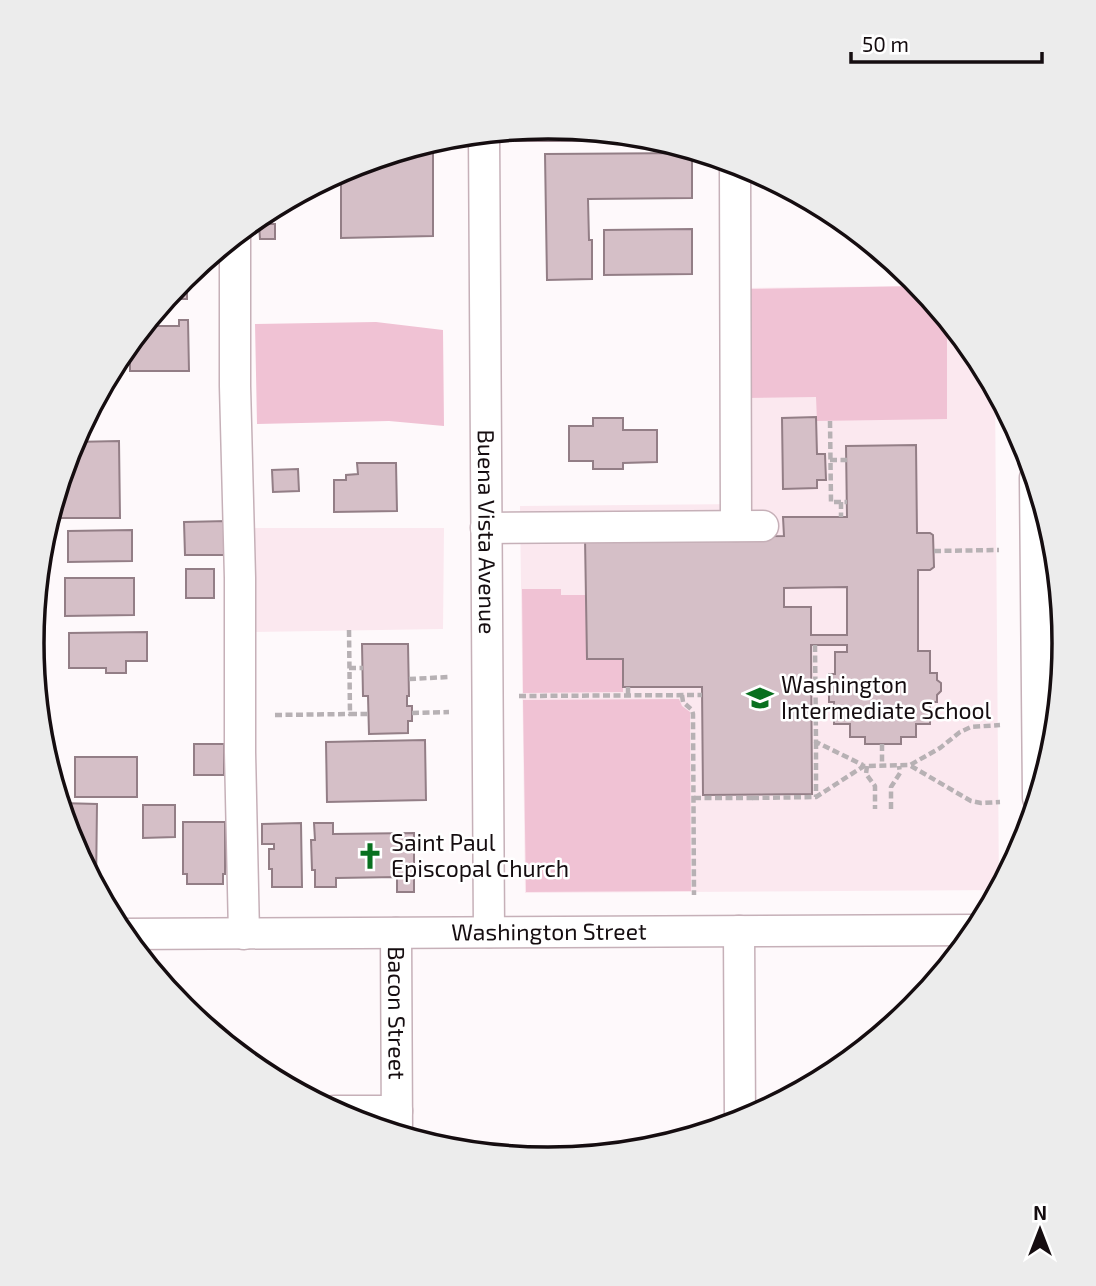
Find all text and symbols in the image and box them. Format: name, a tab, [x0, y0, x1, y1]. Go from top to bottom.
scale bar	[851, 21, 1042, 65]
text: 50 m	[862, 31, 909, 56]
street label: Buena Vista Avenue	[473, 429, 502, 635]
place label: Washington Intermediate School	[781, 670, 992, 724]
school or university icon: Washington Intermediate School	[745, 683, 775, 713]
place label: Saint Paul Episcopal Church	[391, 828, 569, 882]
church icon: Saint Paul Episcopal Church	[355, 841, 385, 871]
street label: Washington Street	[451, 917, 647, 945]
street label: Bacon Street	[383, 946, 412, 1080]
north arrow	[1005, 1195, 1075, 1265]
text: N	[1033, 1201, 1047, 1224]

